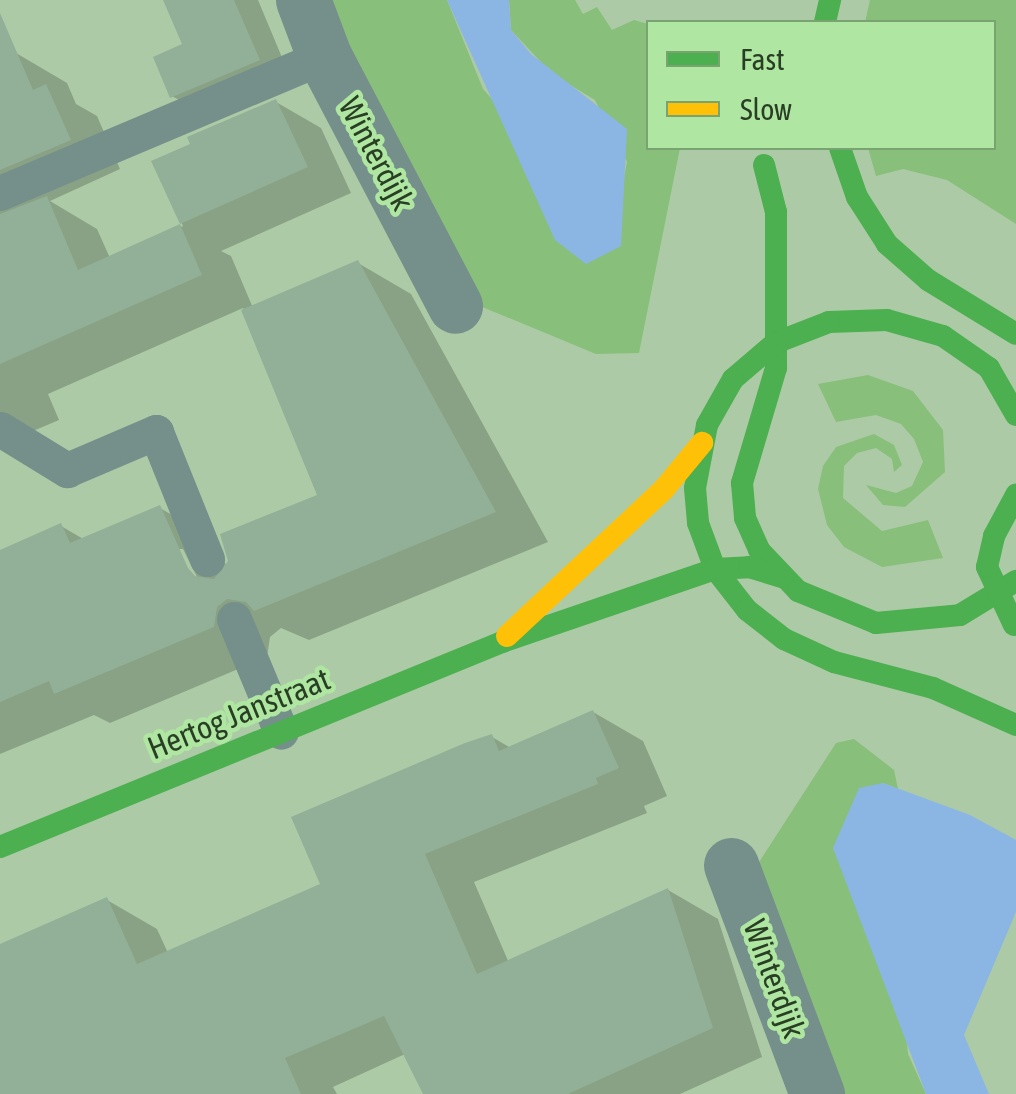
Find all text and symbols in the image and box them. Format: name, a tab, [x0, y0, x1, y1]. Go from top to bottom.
legend	[646, 20, 996, 150]
text: Fast	[740, 42, 785, 76]
street label: Winterdijk	[330, 91, 422, 217]
text: Slow	[740, 92, 792, 126]
street label: Hertog Janstraat	[142, 660, 336, 768]
street label: Winterdijk	[735, 915, 813, 1043]

